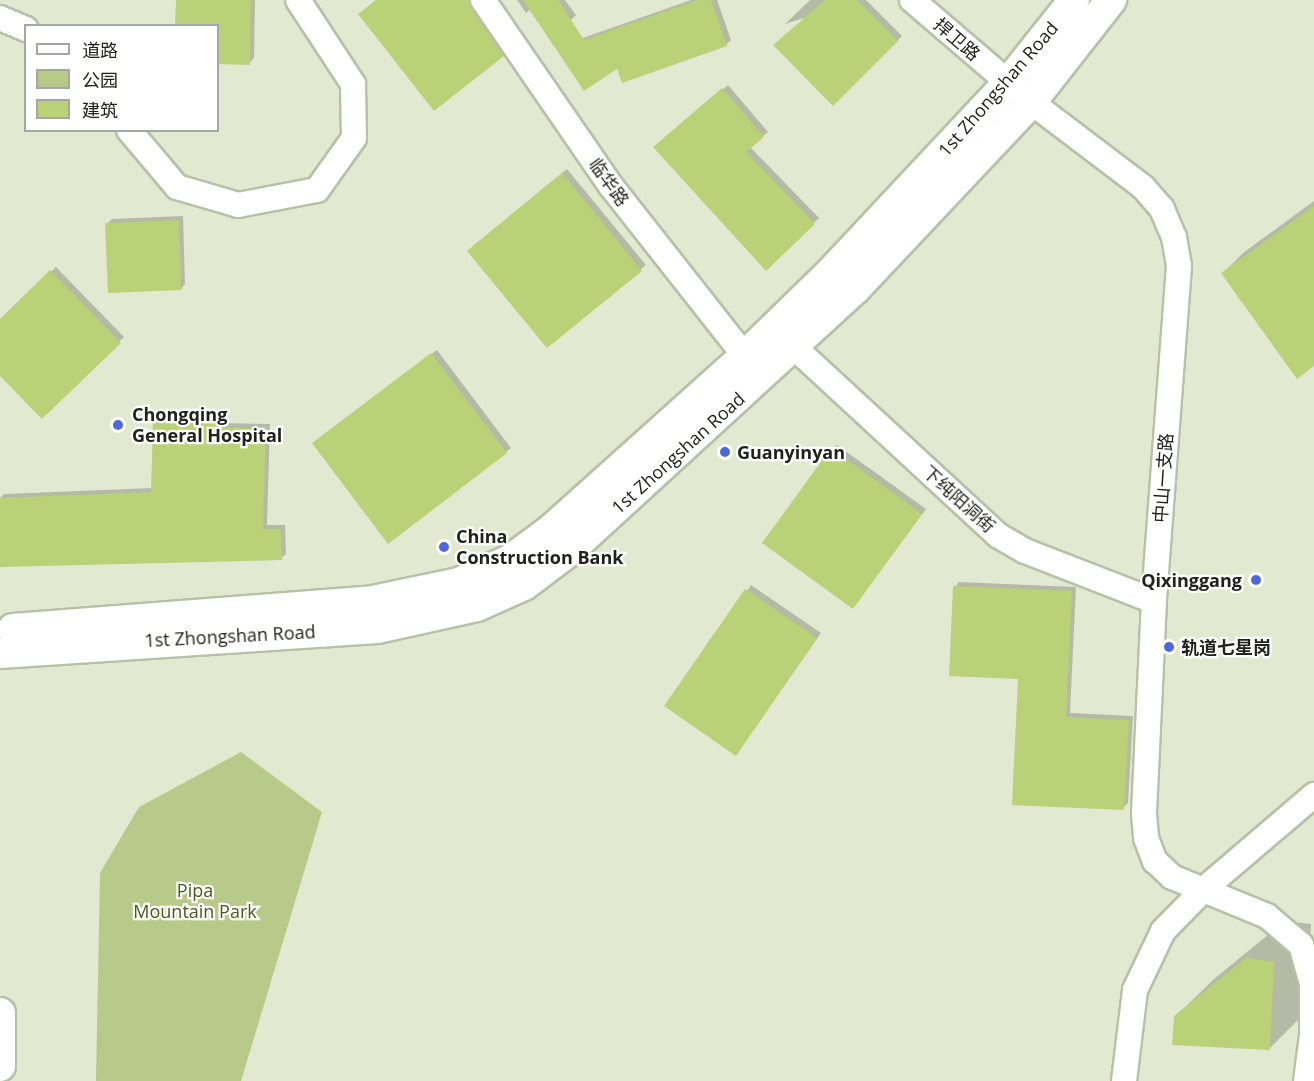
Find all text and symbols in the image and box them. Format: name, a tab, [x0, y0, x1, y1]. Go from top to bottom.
street label: 捍卫路	[930, 13, 984, 65]
street label: 1st Zhongshan Road	[934, 17, 1062, 161]
legend	[24, 24, 219, 132]
text: 道路	[82, 38, 118, 62]
text: 公园	[82, 68, 118, 92]
text: 建筑	[82, 98, 118, 122]
street label: 临华路	[584, 154, 634, 210]
street label: 1st Zhongshan Road	[607, 388, 749, 518]
place label: Chongqing General Hospital	[132, 404, 282, 446]
marker: Chongqing General Hospital	[109, 416, 127, 434]
street label: 中山一支路	[1149, 432, 1177, 524]
place label: Guanyinyan	[737, 441, 845, 463]
marker: Guanyinyan	[718, 445, 732, 459]
street label: 下纯阳洞街	[918, 461, 1000, 537]
place label: China Construction Bank	[456, 526, 623, 568]
marker: China Construction Bank	[437, 540, 451, 554]
place label: Qixinggang	[1141, 569, 1242, 591]
marker: Qixinggang	[1247, 571, 1265, 589]
street label: 1st Zhongshan Road	[144, 621, 316, 651]
place label: 轨道七星岗	[1181, 636, 1271, 658]
marker: 轨道七星岗	[1162, 640, 1176, 654]
park label: Pipa Mountain Park	[133, 880, 257, 922]

